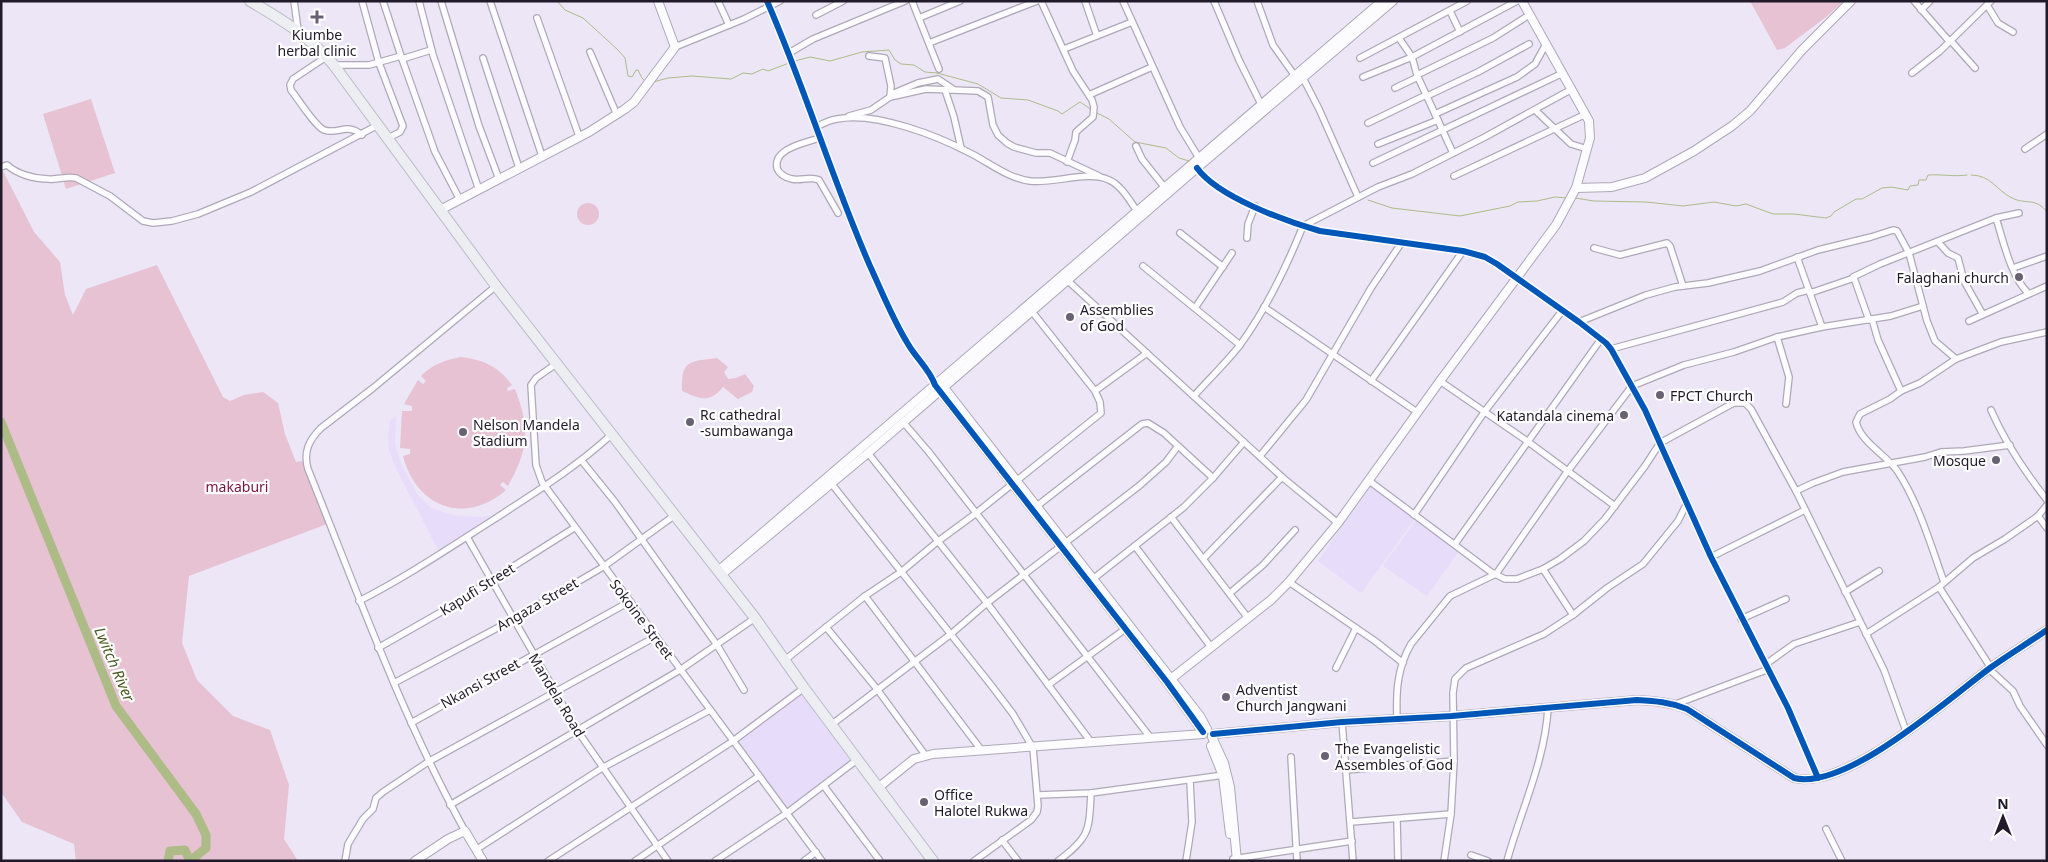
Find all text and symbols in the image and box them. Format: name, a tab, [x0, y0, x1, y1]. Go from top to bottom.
marker: Kiumbe herbal clinic	[310, 10, 324, 24]
place label: Kiumbe herbal clinic	[278, 25, 357, 60]
place label: Falaghani church	[1896, 268, 2009, 287]
marker: Falaghani church	[2013, 271, 2025, 283]
place label: Assemblies of God	[1080, 300, 1154, 335]
marker: Assemblies of God	[1064, 311, 1076, 323]
place label: FPCT Church	[1670, 386, 1753, 405]
marker: FPCT Church	[1654, 389, 1666, 401]
place label: Rc cathedral -sumbawanga	[700, 405, 793, 440]
place label: Katandala cinema	[1497, 406, 1614, 425]
marker: Katandala cinema	[1618, 409, 1630, 421]
place label: Nelson Mandela Stadium	[473, 415, 580, 450]
marker: Rc cathedral -sumbawanga	[684, 416, 696, 428]
marker: Nelson Mandela Stadium	[457, 426, 469, 438]
place label: Mosque	[1933, 451, 1986, 470]
marker: Mosque	[1990, 454, 2002, 466]
park label: makaburi	[206, 477, 268, 496]
street label: Kapufi Street	[436, 558, 518, 620]
street label: Angaza Street	[493, 573, 581, 635]
street label: Sokoine Street	[606, 575, 678, 663]
water label: Lwitch River	[90, 624, 140, 705]
street label: Mandela Road	[525, 650, 589, 740]
street label: Nkansi Street	[437, 653, 523, 713]
place label: Adventist Church Jangwani	[1236, 680, 1347, 715]
marker: Adventist Church Jangwani	[1220, 691, 1232, 703]
place label: The Evangelistic Assembles of God	[1335, 739, 1453, 774]
marker: The Evangelistic Assembles of God	[1319, 750, 1331, 762]
place label: Office Halotel Rukwa	[934, 785, 1028, 820]
north arrow	[1978, 792, 2028, 842]
text: N	[1997, 794, 2009, 813]
marker: Office Halotel Rukwa	[918, 796, 930, 808]

